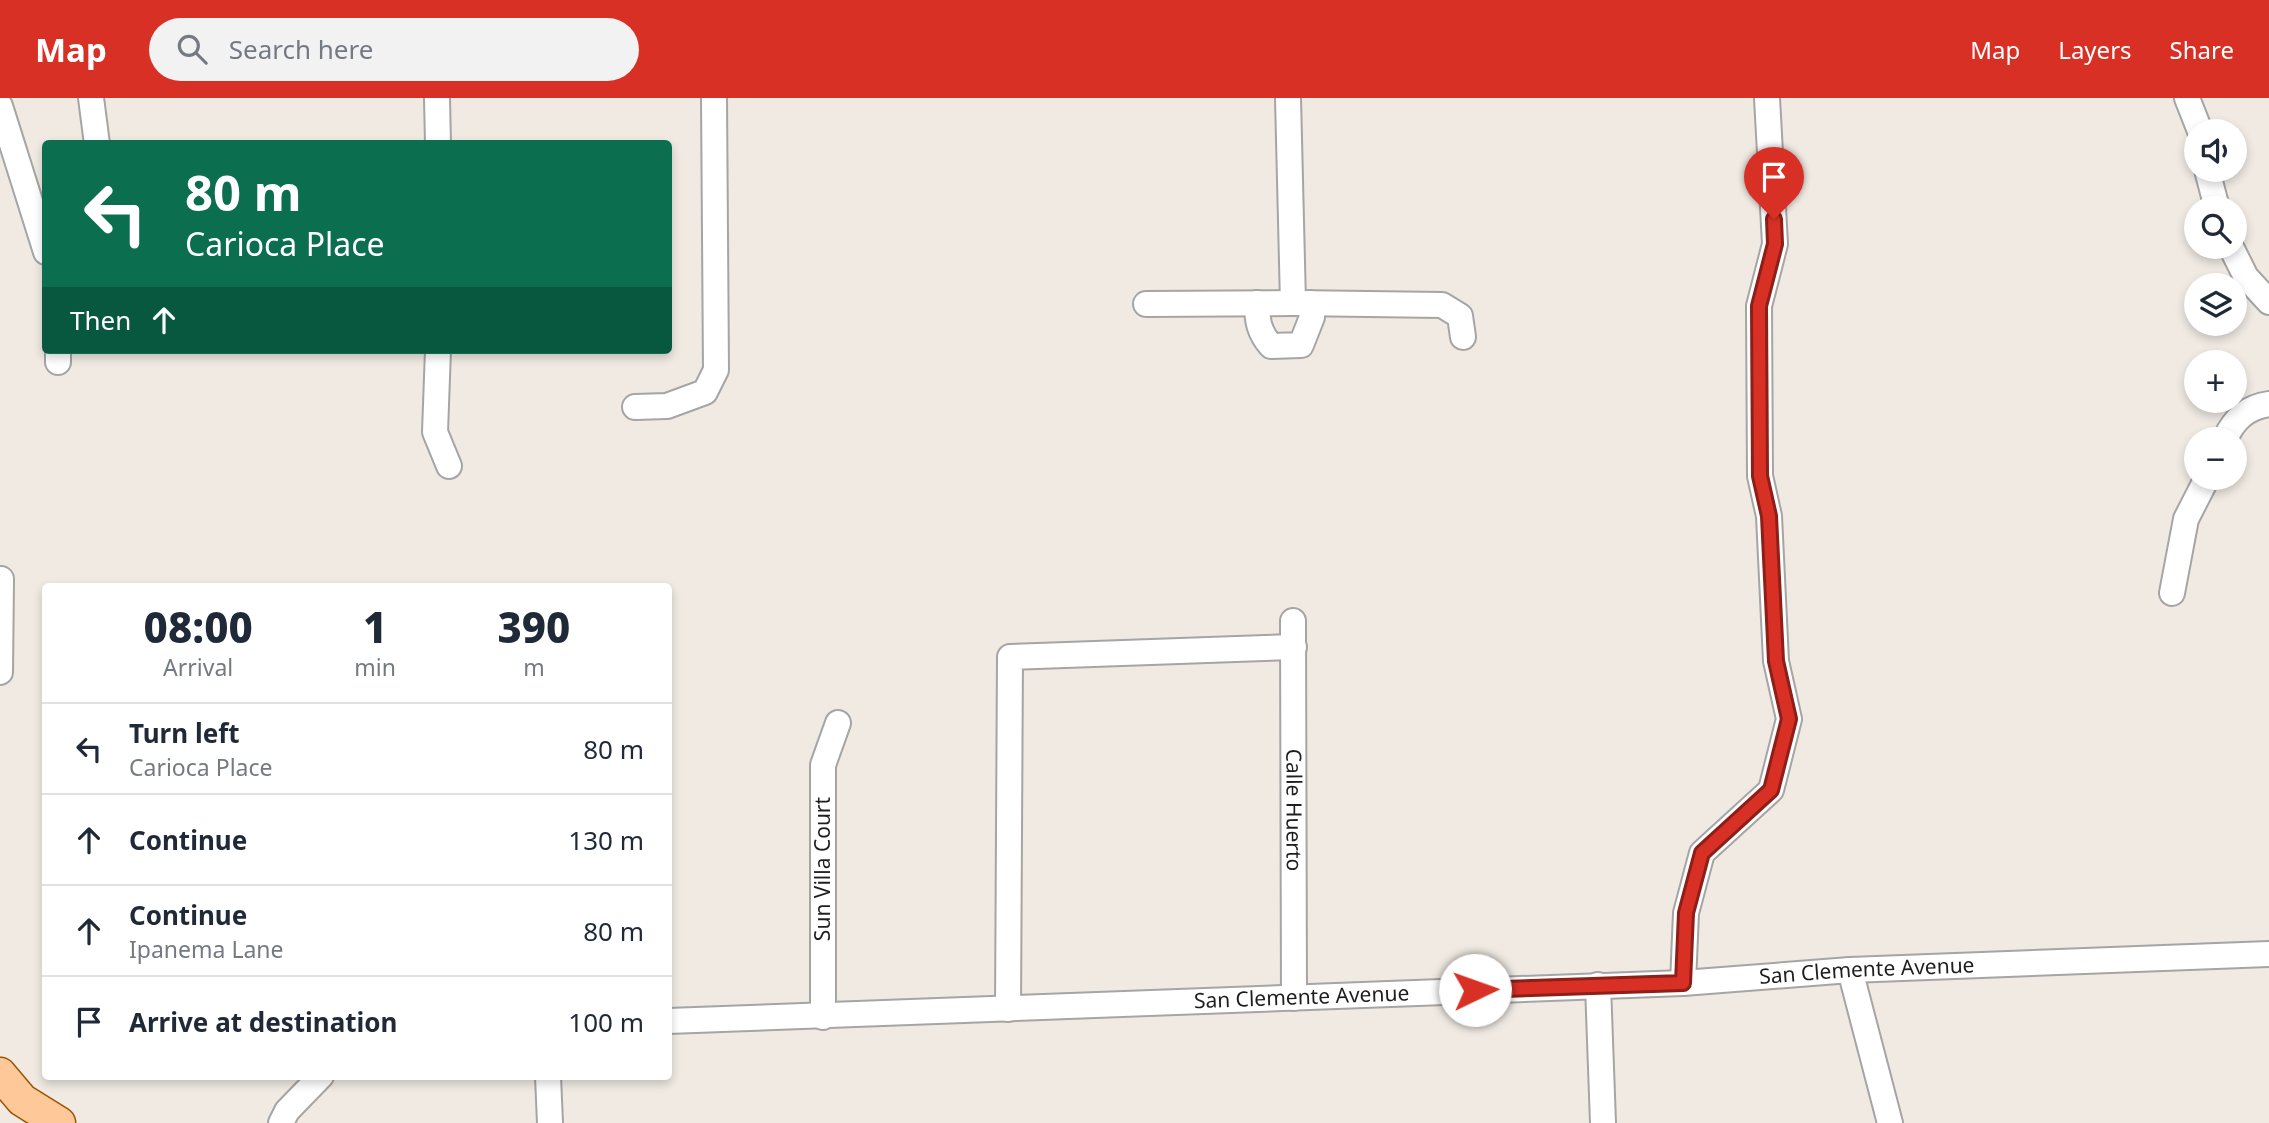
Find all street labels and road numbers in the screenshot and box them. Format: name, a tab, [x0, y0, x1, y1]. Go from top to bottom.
street label: Calle Huerto	[1280, 749, 1309, 871]
street label: Sun Villa Court	[808, 796, 836, 941]
street label: San Clemente Avenue	[1758, 950, 1975, 990]
street label: San Clemente Avenue	[1193, 978, 1410, 1014]

